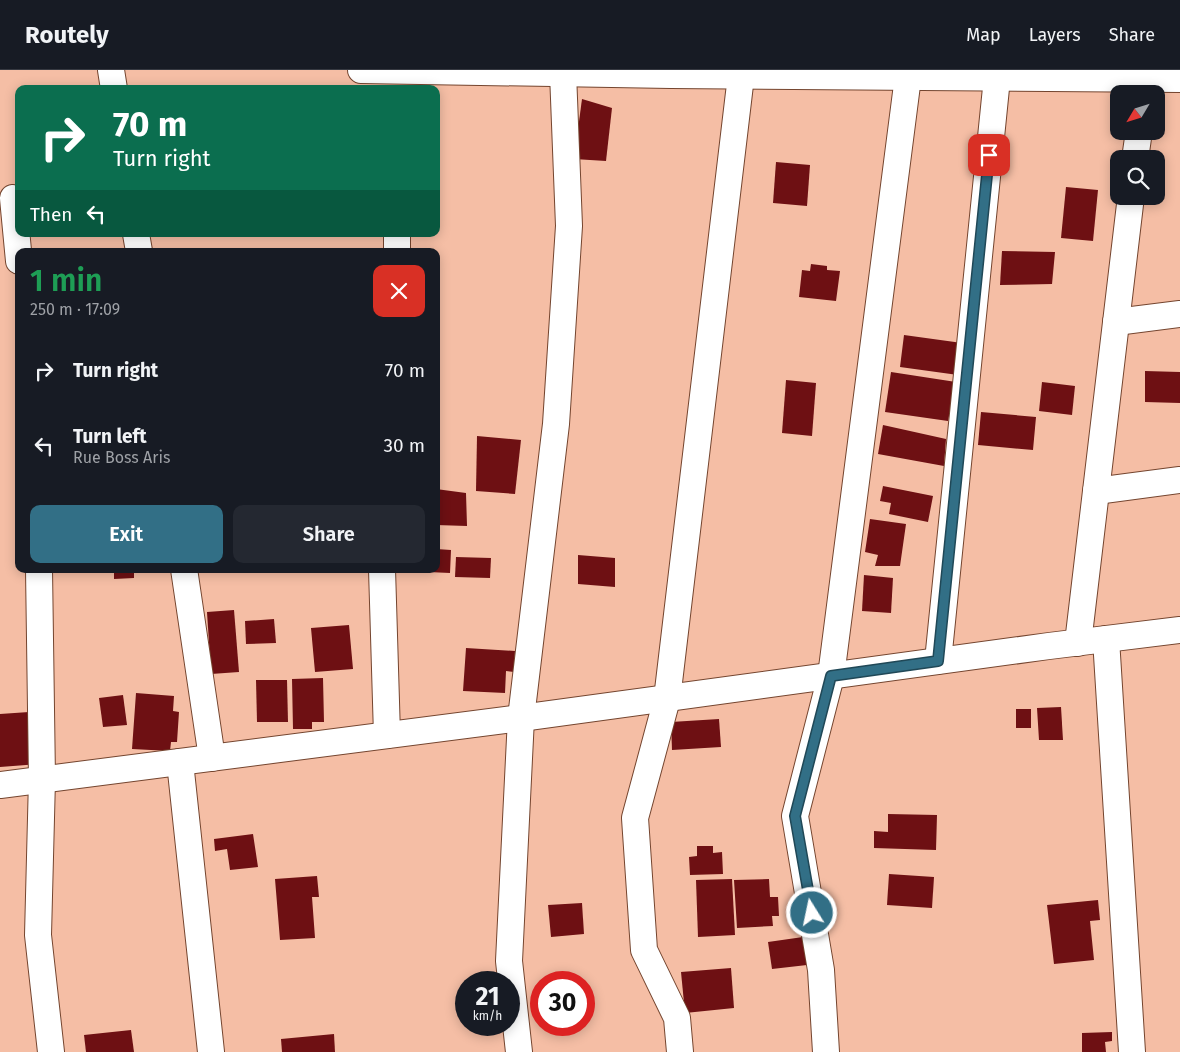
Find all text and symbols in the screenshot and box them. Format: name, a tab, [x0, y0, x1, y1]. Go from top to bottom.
text: Routely	[25, 21, 109, 49]
text: Map	[966, 24, 1001, 46]
text: Layers	[1029, 24, 1081, 46]
text: Share	[1109, 24, 1155, 46]
north arrow	[1110, 85, 1165, 140]
map controls	[1110, 85, 1165, 205]
text: 70 m	[113, 103, 187, 145]
icon: right	[30, 105, 95, 170]
pin	[968, 134, 1010, 176]
icon: arrive	[975, 141, 1003, 169]
text: Turn right	[113, 145, 210, 172]
button: search	[1110, 150, 1165, 205]
icon: left	[82, 200, 110, 228]
text: Then	[30, 203, 72, 226]
text: 1 min	[30, 263, 102, 299]
button: close	[373, 265, 425, 317]
text: 250 m · 17:09	[30, 300, 120, 319]
icon: right	[30, 357, 58, 385]
text: Turn right	[73, 359, 158, 382]
text: 70 m	[385, 359, 425, 382]
text: Turn left	[73, 425, 147, 448]
icon: left	[30, 432, 58, 460]
text: 30 m	[384, 434, 425, 457]
text: Rue Boss Aris	[73, 448, 170, 467]
button: Exit	[30, 505, 223, 563]
button: Share	[233, 505, 425, 563]
position arrow	[785, 886, 837, 938]
speed limit sign: 30	[530, 971, 595, 1036]
text: 21	[476, 982, 499, 1012]
text: km/h	[473, 1009, 502, 1023]

